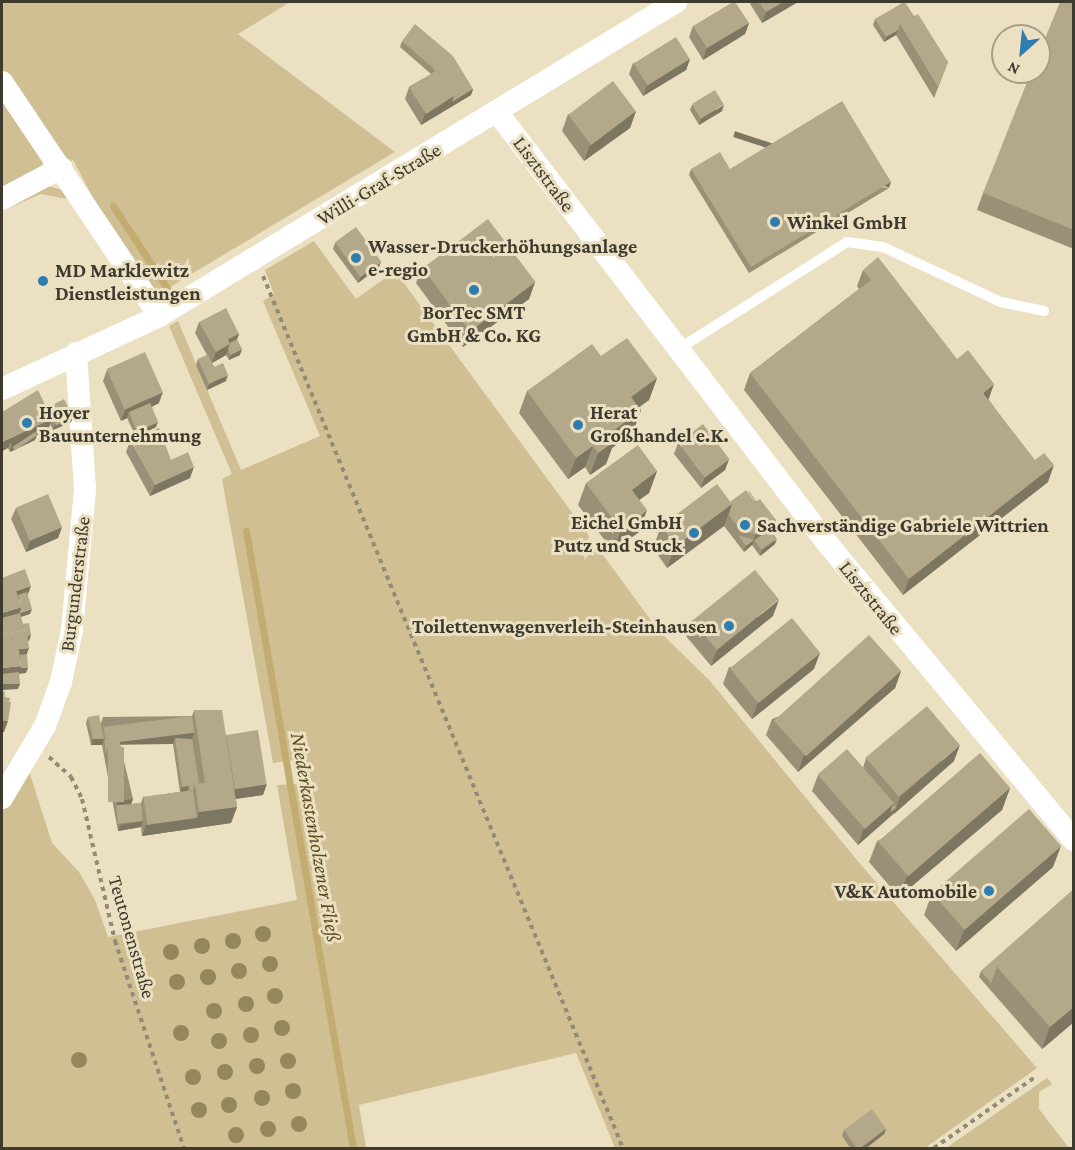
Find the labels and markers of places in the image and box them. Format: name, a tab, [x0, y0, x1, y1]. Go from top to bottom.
place label: Winkel GmbH	[787, 210, 907, 234]
marker: Winkel GmbH	[768, 215, 782, 229]
place label: Wasser-Druckerhöhungsanlage e-regio	[368, 234, 637, 281]
marker: Wasser-Druckerhöhungsanlage e-regio	[349, 251, 363, 265]
place label: MD Marklewitz Dienstleistungen	[55, 258, 201, 305]
marker: MD Marklewitz Dienstleistungen	[36, 274, 50, 288]
marker: BorTec SMT GmbH & Co. KG	[467, 283, 481, 297]
place label: BorTec SMT GmbH & Co. KG	[407, 300, 541, 347]
place label: Hoyer Bauunternehmung	[39, 400, 201, 447]
place label: Herat Großhandel e.K.	[590, 401, 729, 448]
marker: Hoyer Bauunternehmung	[20, 416, 34, 430]
marker: Herat Großhandel e.K.	[571, 418, 585, 432]
place label: Eichel GmbH Putz und Stuck	[554, 510, 682, 557]
place label: Sachverständige Gabriele Wittrien	[757, 513, 1049, 537]
marker: Sachverständige Gabriele Wittrien	[738, 518, 752, 532]
marker: Eichel GmbH Putz und Stuck	[687, 526, 701, 540]
place label: Toilettenwagenverleih-Steinhausen	[412, 614, 717, 638]
marker: Toilettenwagenverleih-Steinhausen	[722, 619, 736, 633]
place label: V&K Automobile	[835, 879, 977, 903]
marker: V&K Automobile	[982, 884, 996, 898]

